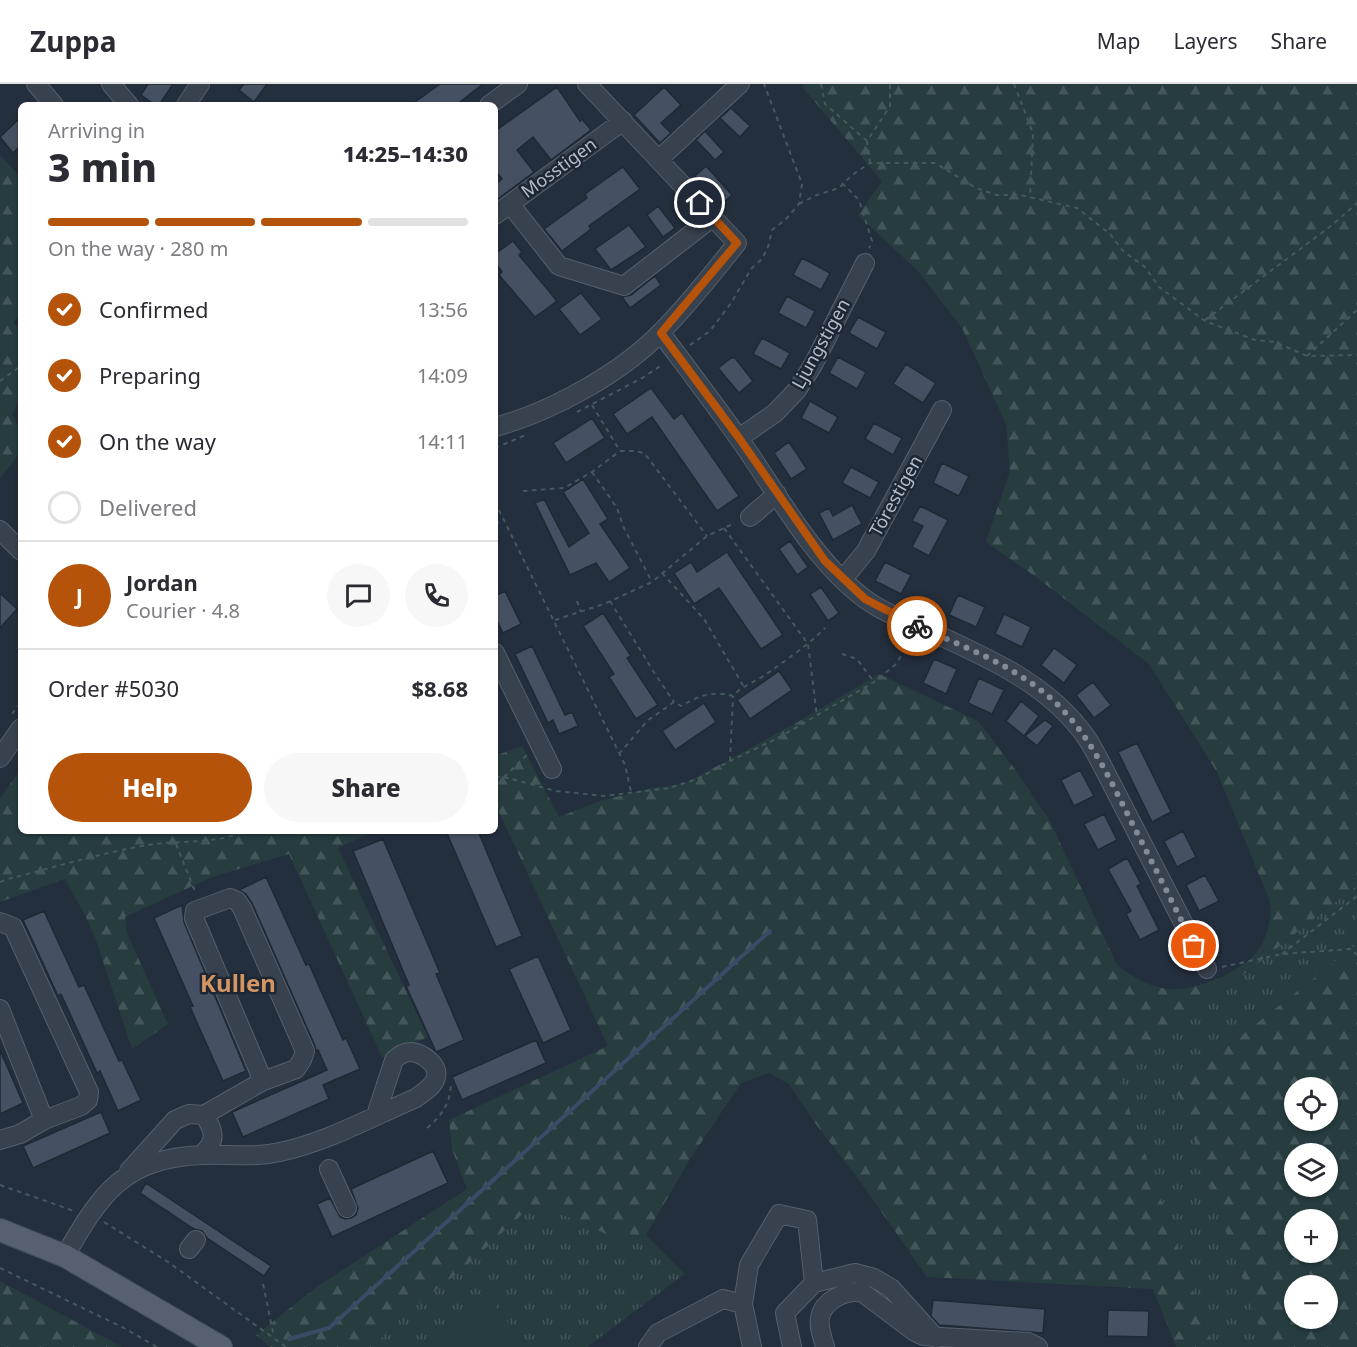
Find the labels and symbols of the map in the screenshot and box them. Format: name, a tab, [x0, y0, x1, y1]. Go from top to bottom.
street label: Mosstigen	[516, 132, 601, 203]
pin	[674, 177, 725, 228]
street label: Ljungstigen	[786, 294, 855, 393]
street label: Törestigen	[863, 451, 927, 540]
courier	[887, 596, 947, 656]
pin	[1168, 920, 1219, 971]
district label: Kullen	[200, 966, 276, 999]

